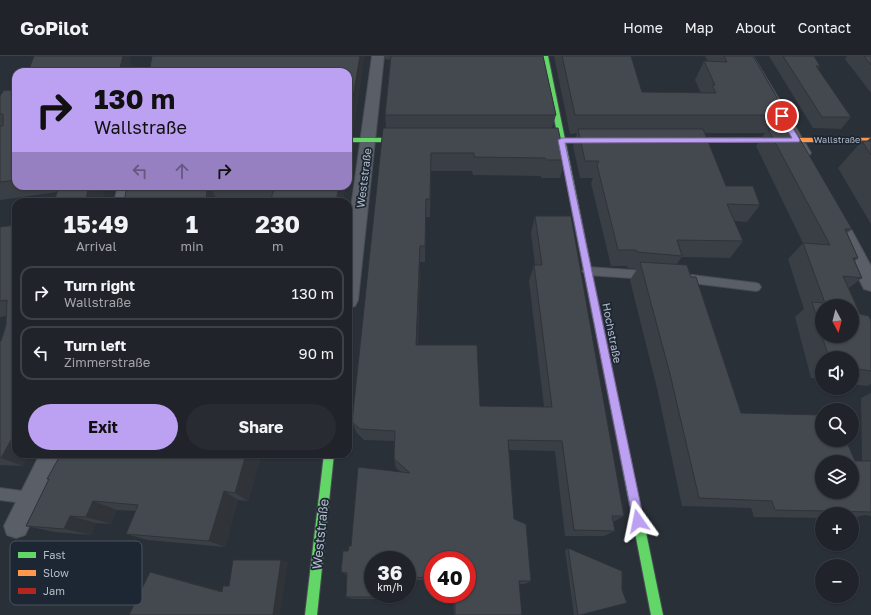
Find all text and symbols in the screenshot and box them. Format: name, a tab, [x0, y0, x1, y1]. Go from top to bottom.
text: GoPilot	[20, 16, 88, 39]
text: Home	[623, 19, 663, 36]
text: Map	[685, 19, 713, 36]
text: About	[735, 19, 776, 36]
text: Contact	[798, 19, 851, 36]
text: 130 m	[94, 82, 175, 115]
icon: right	[28, 84, 80, 136]
pin	[765, 99, 799, 133]
icon: arrive	[771, 105, 793, 127]
text: Wallstraße	[94, 116, 187, 138]
street label: Wallstraße	[814, 134, 860, 145]
street label: Weststraße	[353, 147, 374, 209]
icon: left	[129, 160, 151, 182]
icon: ahead	[171, 160, 193, 182]
icon: right	[213, 160, 235, 182]
text: 15:49	[64, 209, 129, 238]
text: 1	[186, 209, 198, 238]
text: 230	[255, 209, 300, 238]
text: Arrival	[76, 238, 117, 254]
text: min	[181, 238, 204, 254]
text: m	[272, 238, 284, 254]
text: Turn right	[64, 276, 135, 294]
icon: right	[30, 282, 52, 304]
text: 130 m	[292, 284, 334, 302]
text: Wallstraße	[64, 294, 131, 310]
north arrow	[815, 299, 859, 343]
map controls	[815, 299, 859, 603]
street label: Hochstraße	[600, 302, 625, 364]
text: Turn left	[64, 336, 126, 354]
icon: left	[30, 342, 52, 364]
text: 90 m	[299, 344, 334, 362]
button: sound	[815, 351, 859, 395]
text: Zimmerstraße	[64, 354, 150, 370]
button: search	[815, 403, 859, 447]
button: Exit	[28, 404, 178, 450]
button: Share	[186, 404, 336, 450]
button: layers	[815, 455, 859, 499]
street label: Weststraße	[308, 498, 332, 570]
position arrow	[617, 500, 659, 542]
button: +	[815, 507, 859, 551]
legend	[10, 541, 142, 605]
text: Fast	[43, 548, 66, 561]
speed limit sign: 40	[424, 551, 476, 603]
button: −	[815, 559, 859, 603]
text: 36	[378, 560, 402, 584]
text: Slow	[43, 566, 69, 579]
text: km/h	[377, 581, 403, 593]
text: Jam	[43, 584, 65, 597]

